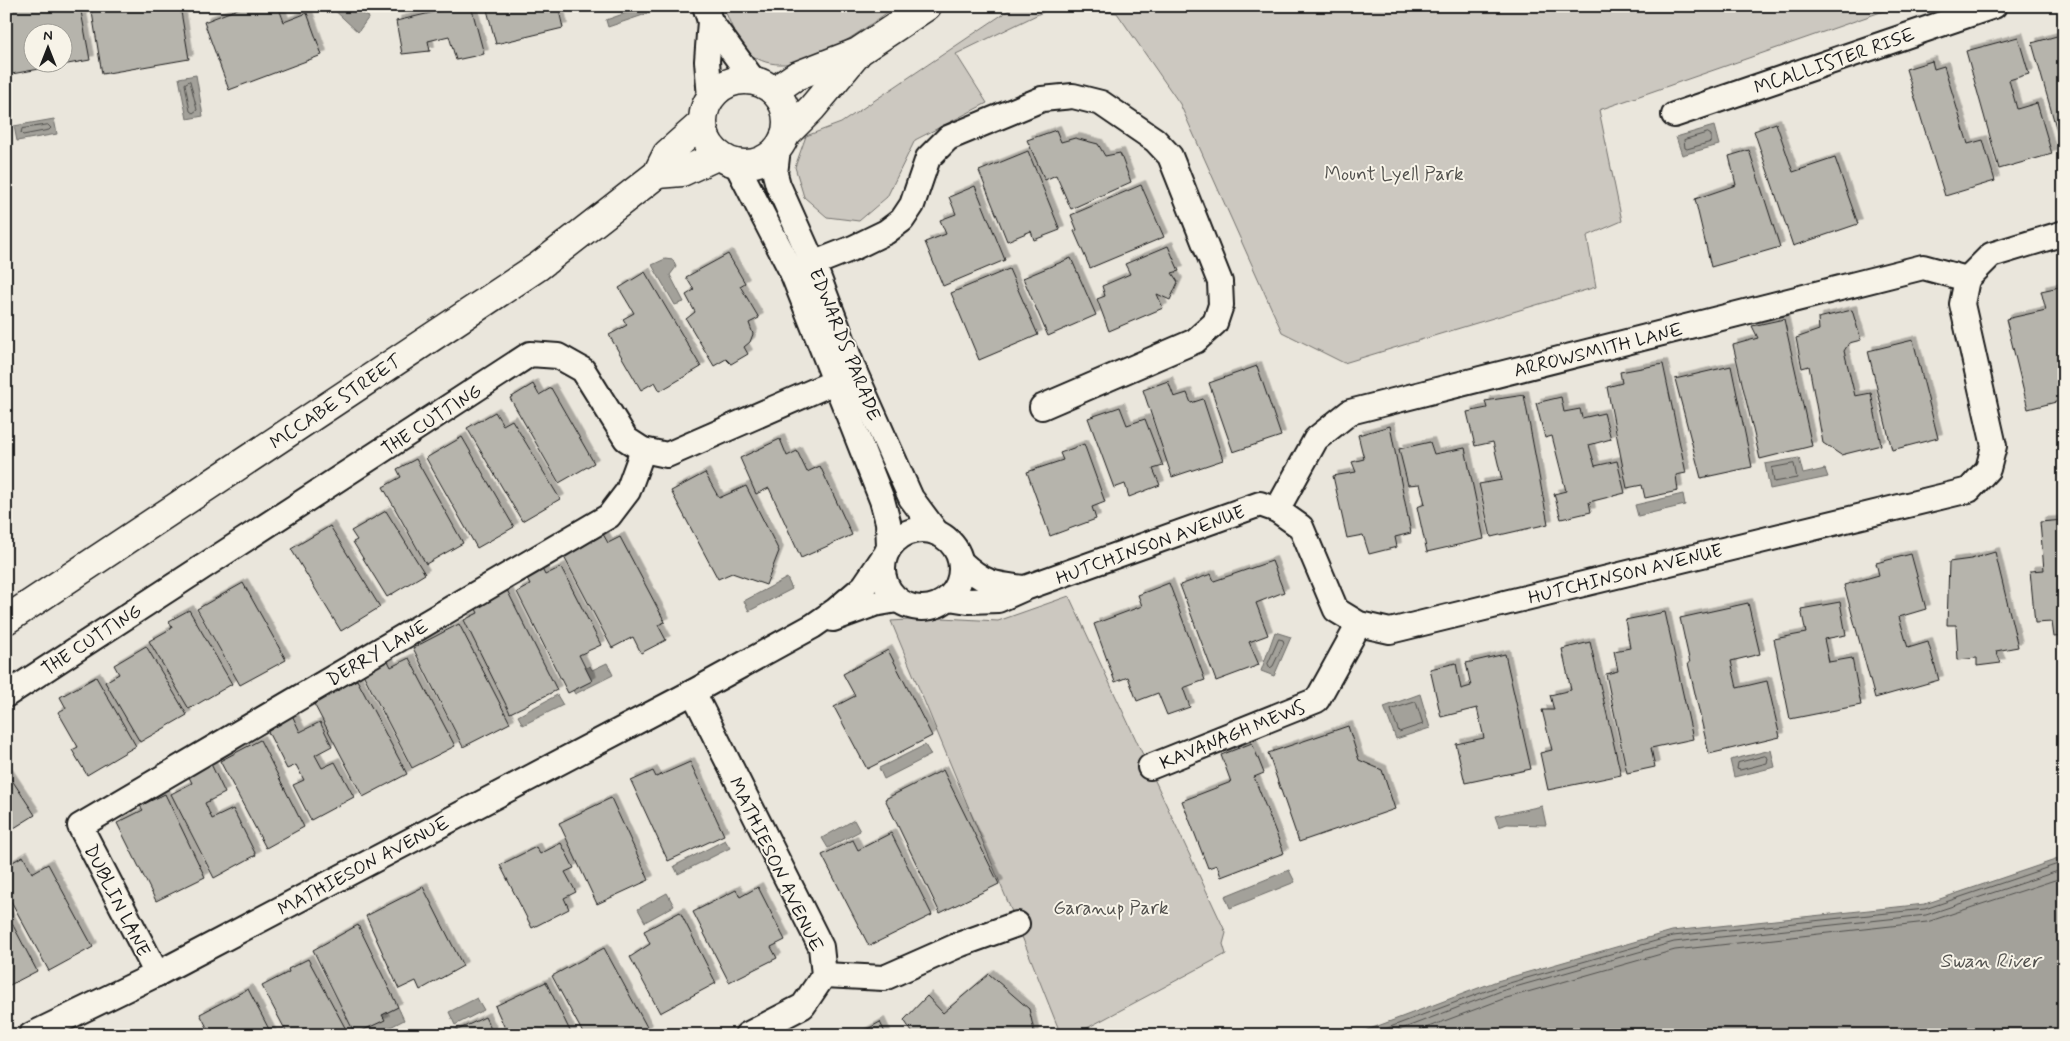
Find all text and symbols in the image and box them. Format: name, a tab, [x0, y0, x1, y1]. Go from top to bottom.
north arrow	[22, 22, 72, 72]
street label: MCALLISTER RISE	[1751, 22, 1918, 101]
text: N	[43, 27, 53, 45]
park label: Mount Lyell Park	[1324, 162, 1464, 187]
street label: EDWARDS PARADE	[803, 265, 887, 425]
street label: ARROWSMITH LANE	[1511, 317, 1686, 384]
street label: MCCABE STREET	[265, 348, 408, 456]
street label: THE CUTTING	[377, 378, 487, 462]
street label: HUTCHINSON AVENUE	[1053, 500, 1248, 591]
street label: HUTCHINSON AVENUE	[1526, 538, 1725, 611]
street label: THE CUTTING	[37, 598, 147, 682]
street label: DERRY LANE	[322, 614, 433, 692]
street label: KAVANAGH MEWS	[1156, 695, 1309, 776]
street label: MATHIESON AVENUE	[723, 773, 829, 956]
street label: MATHIESON AVENUE	[274, 810, 454, 922]
street label: DUBLIN LANE	[78, 840, 156, 961]
park label: Garanup Park	[1053, 896, 1169, 921]
water label: Swan River	[1940, 948, 2043, 975]

